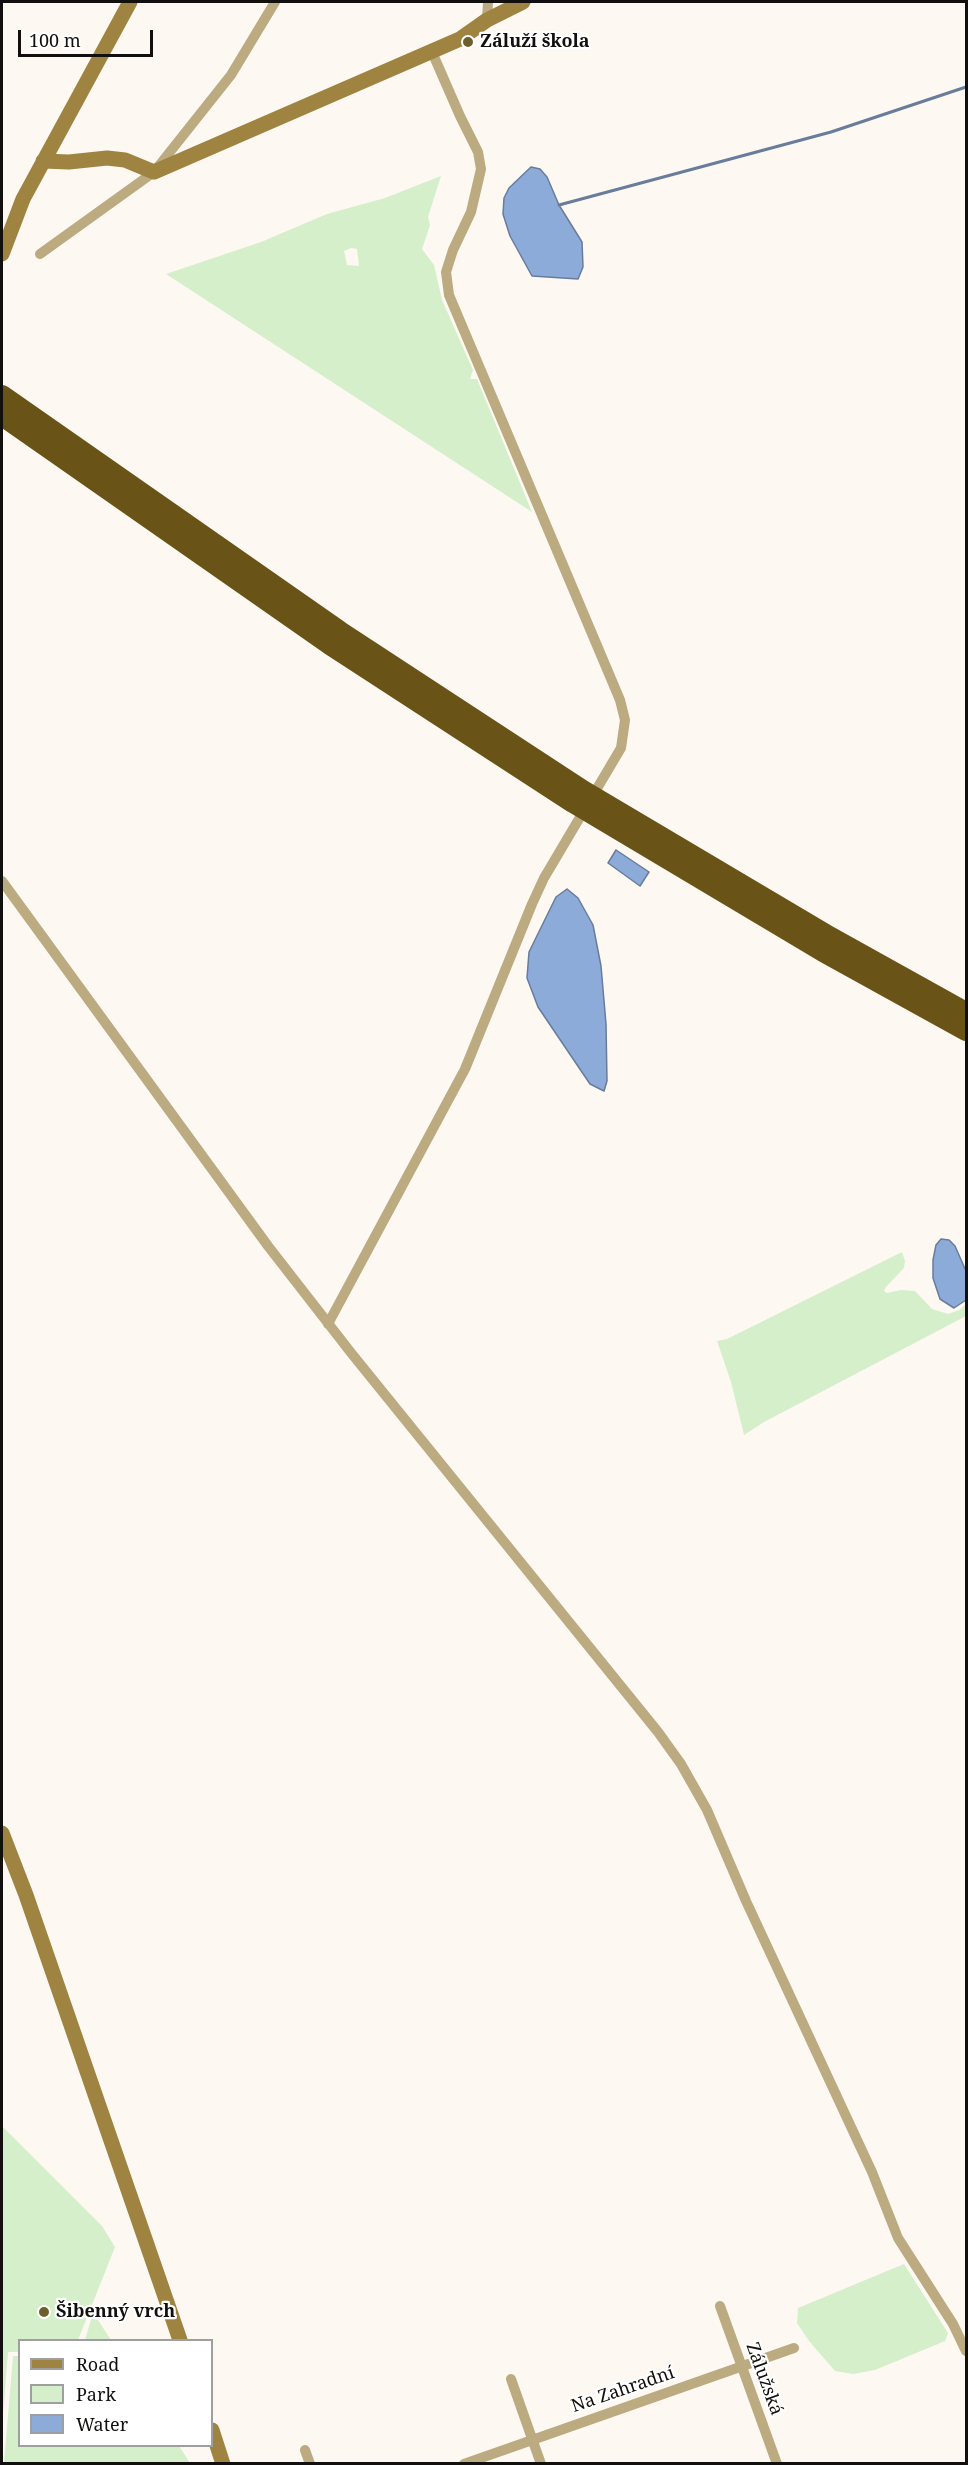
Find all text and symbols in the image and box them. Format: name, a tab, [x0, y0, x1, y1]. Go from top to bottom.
scale bar	[21, 18, 156, 56]
text: 100 m	[29, 28, 81, 52]
place label: Záluží škola	[480, 31, 590, 53]
marker: Záluží škola	[461, 35, 475, 49]
place label: Šibenný vrch	[56, 2301, 175, 2323]
marker: Šibenný vrch	[37, 2305, 51, 2319]
legend	[18, 2339, 213, 2447]
street label: Zálužská	[741, 2340, 787, 2418]
text: Road	[76, 2352, 119, 2376]
street label: Na Zahradní	[569, 2362, 677, 2418]
text: Park	[76, 2382, 116, 2406]
text: Water	[76, 2412, 128, 2436]

